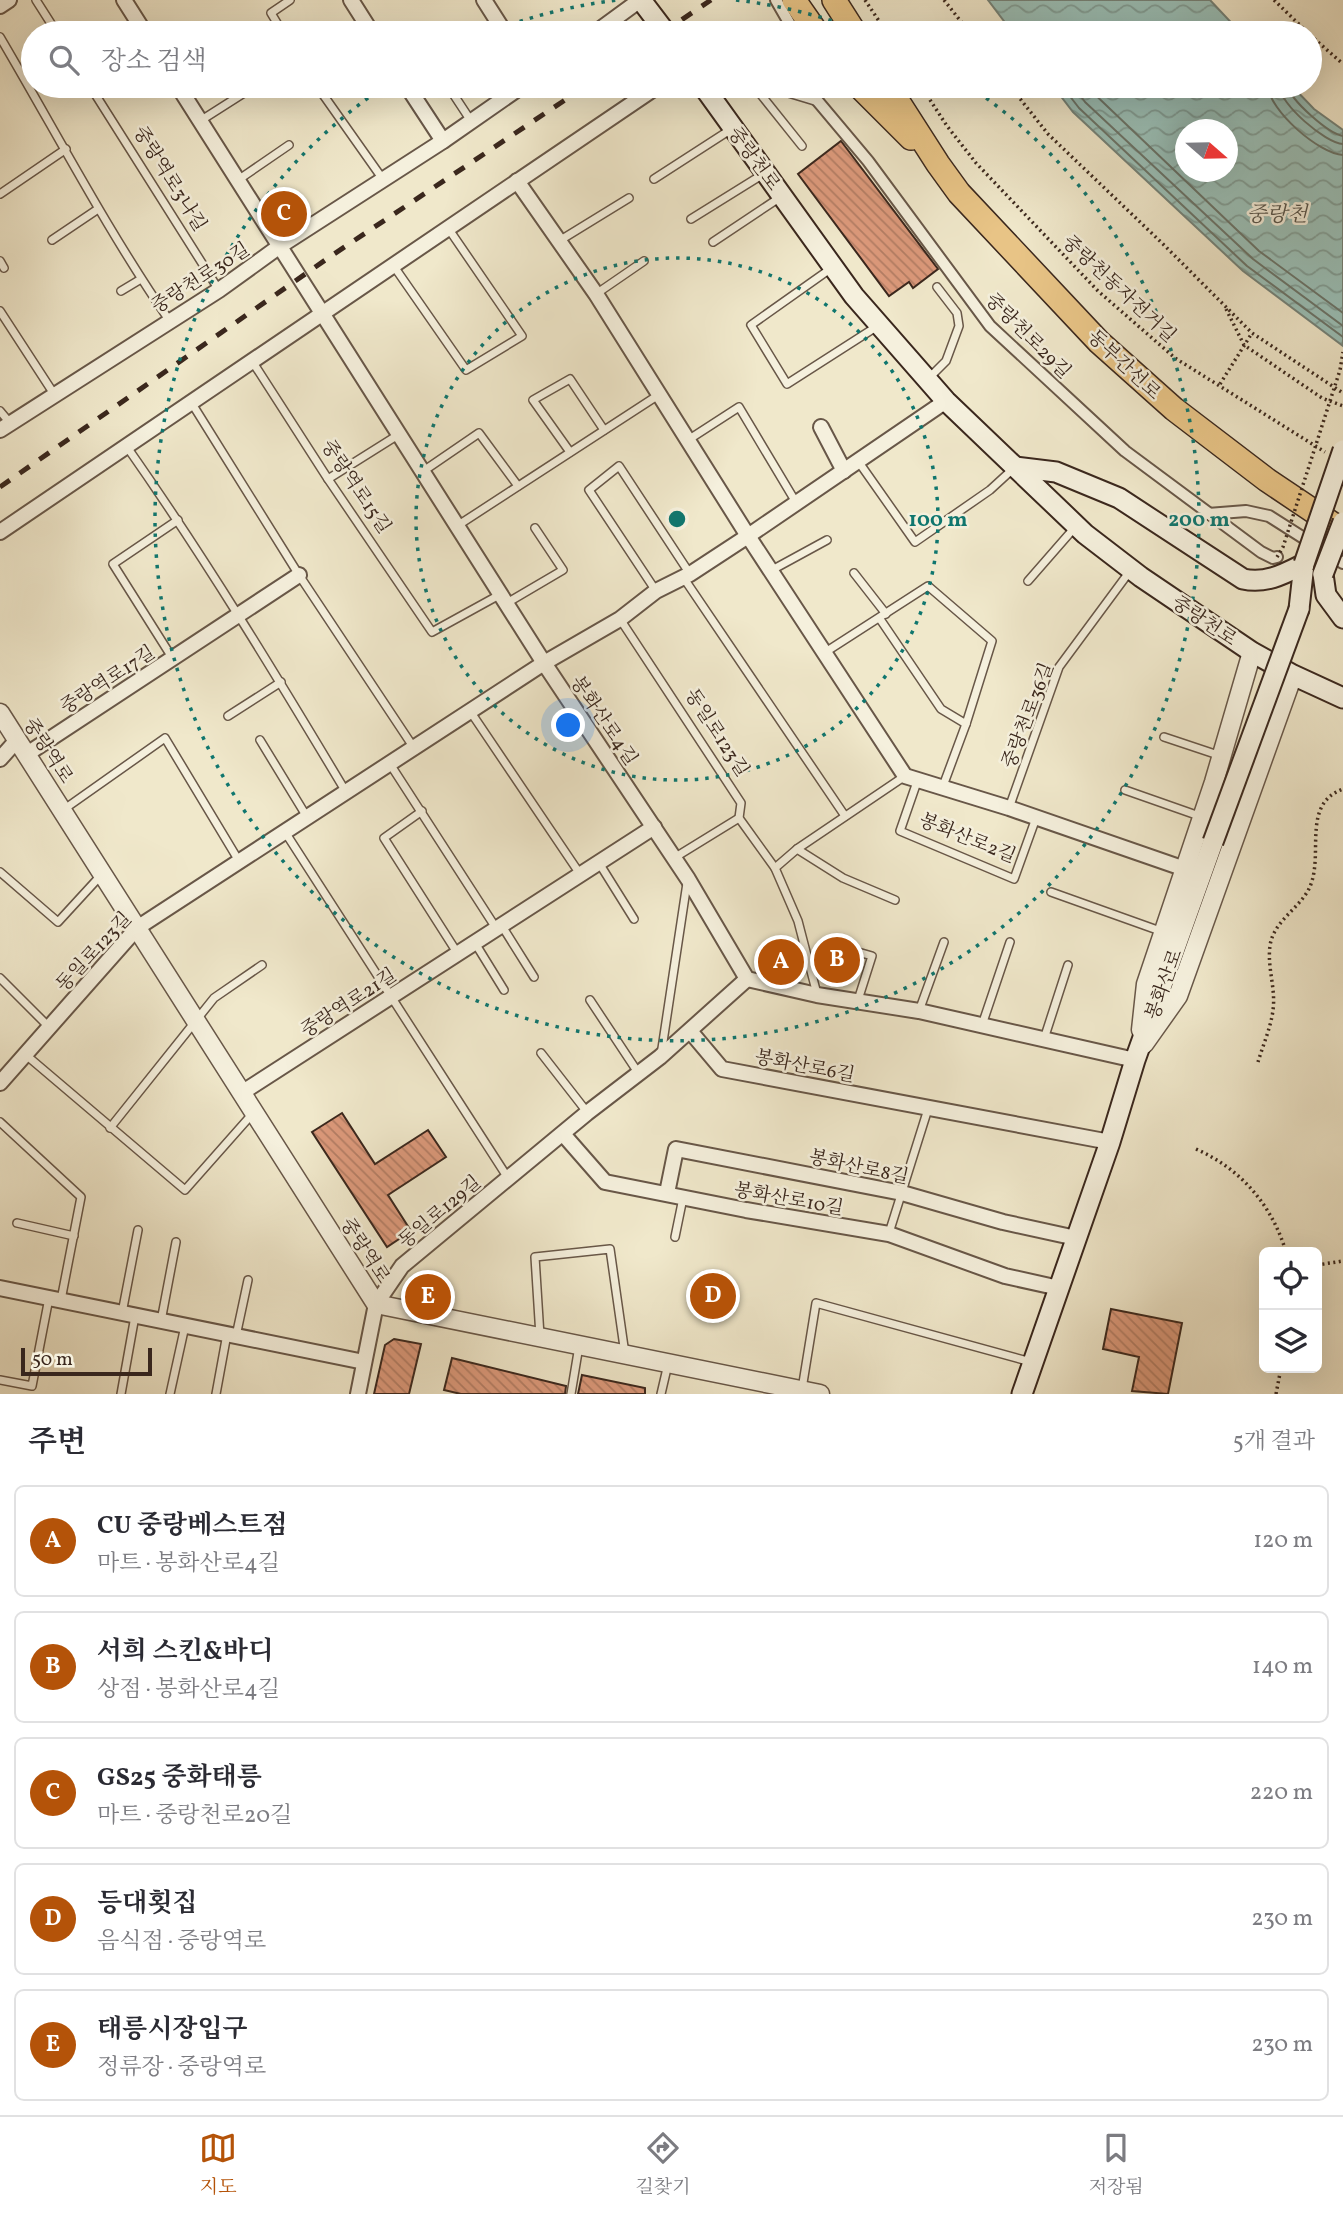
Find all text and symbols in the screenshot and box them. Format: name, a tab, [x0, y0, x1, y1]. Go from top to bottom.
search box	[21, 21, 1322, 98]
icon: search	[45, 41, 83, 79]
text: 장소 검색	[101, 44, 207, 80]
north arrow	[1175, 119, 1238, 182]
street label: 중랑역로3나길	[127, 121, 212, 237]
street label: 중랑천로	[721, 122, 785, 197]
pin: C	[261, 188, 307, 240]
water label: 중랑천	[1247, 201, 1309, 230]
street label: 중랑천동자전거길	[1056, 230, 1181, 349]
street label: 중랑천로30길	[147, 237, 255, 320]
street label: 중랑천로29길	[979, 288, 1076, 385]
street label: 동부간선로	[1081, 325, 1166, 406]
street label: 중랑역로15길	[314, 435, 396, 539]
text: 100 m	[908, 506, 968, 535]
text: 200 m	[1168, 506, 1230, 535]
centre of rings	[665, 507, 689, 531]
street label: 중랑천로	[1166, 590, 1242, 653]
street label: 중랑역로17길	[56, 640, 161, 721]
street label: 중랑천로36길	[997, 659, 1061, 772]
street label: 봉화산로4길	[564, 671, 643, 771]
street label: 동일로123길	[678, 684, 755, 782]
your location	[551, 708, 585, 742]
street label: 중랑역로	[16, 713, 78, 789]
street label: 봉화산로2길	[915, 808, 1019, 870]
street label: 동일로123길	[51, 907, 138, 998]
pin: B	[814, 934, 860, 986]
pin: A	[758, 936, 804, 988]
street label: 봉화산로	[1140, 946, 1190, 1024]
street label: 중랑역로21길	[296, 963, 402, 1044]
street label: 봉화산로6길	[752, 1045, 857, 1089]
street label: 봉화산로8길	[806, 1145, 911, 1191]
street label: 동일로129길	[393, 1170, 487, 1255]
street label: 봉화산로10길	[732, 1178, 845, 1222]
street label: 중랑역로	[333, 1213, 395, 1289]
map controls	[1259, 1247, 1322, 1373]
button: locate	[1259, 1247, 1322, 1310]
pin: D	[690, 1270, 736, 1322]
pin: E	[405, 1271, 451, 1323]
button: layers	[1259, 1310, 1322, 1373]
scale bar	[21, 1345, 152, 1377]
text: 50 m	[32, 1347, 73, 1373]
text: 주변	[28, 1422, 86, 1464]
text: 5개 결과	[1233, 1426, 1315, 1458]
text: CU 중랑베스트점	[97, 1508, 287, 1544]
text: A	[45, 1525, 61, 1557]
text: 120 m	[1253, 1525, 1313, 1557]
text: 마트 · 봉화산로4길	[97, 1548, 280, 1580]
text: 서희 스킨&바디	[97, 1634, 273, 1670]
text: B	[45, 1651, 61, 1683]
text: 140 m	[1252, 1651, 1313, 1683]
text: 상점 · 봉화산로4길	[97, 1674, 280, 1706]
text: GS25 중화태릉	[97, 1760, 262, 1796]
text: C	[46, 1777, 60, 1809]
text: 220 m	[1250, 1777, 1313, 1809]
text: 마트 · 중랑천로20길	[97, 1800, 292, 1832]
text: 등대횟집	[97, 1886, 197, 1922]
text: D	[45, 1903, 61, 1935]
text: 230 m	[1251, 1903, 1313, 1935]
text: 음식점 · 중랑역로	[97, 1926, 266, 1958]
text: 태릉시장입구	[97, 2012, 248, 2048]
text: E	[46, 2029, 60, 2061]
text: 230 m	[1251, 2029, 1313, 2061]
text: 정류장 · 중랑역로	[97, 2052, 266, 2084]
tab: 지도	[199, 2129, 237, 2201]
tab: 길찾기	[635, 2129, 690, 2201]
tab: 저장됨	[1089, 2129, 1144, 2201]

